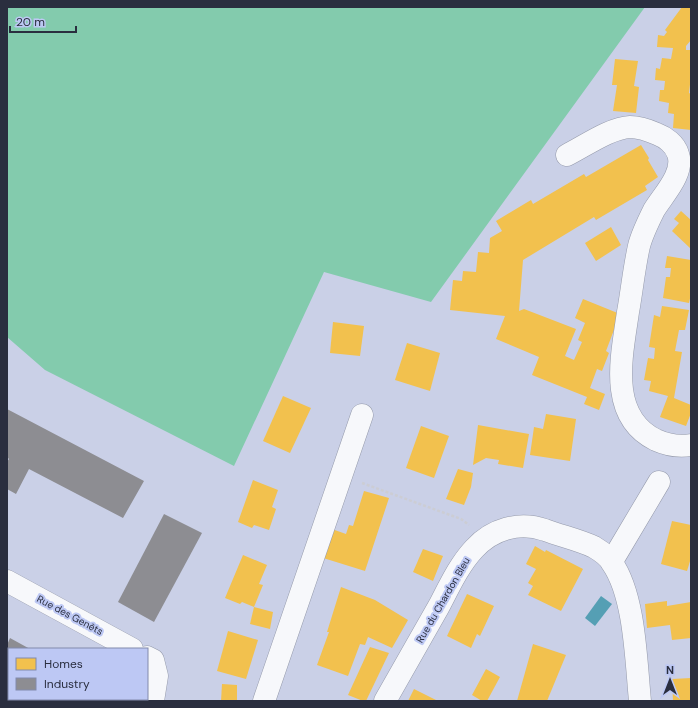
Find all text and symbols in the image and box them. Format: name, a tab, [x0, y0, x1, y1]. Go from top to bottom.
scale bar	[10, 8, 76, 34]
text: 20 m	[16, 14, 45, 30]
street label: Rue du Chardon Bleu	[413, 555, 473, 645]
street label: Rue des Genêts	[35, 592, 105, 638]
legend	[8, 648, 148, 700]
text: Homes	[44, 656, 83, 672]
north arrow	[650, 660, 690, 700]
text: N	[666, 663, 674, 677]
text: Industry	[44, 676, 90, 692]

